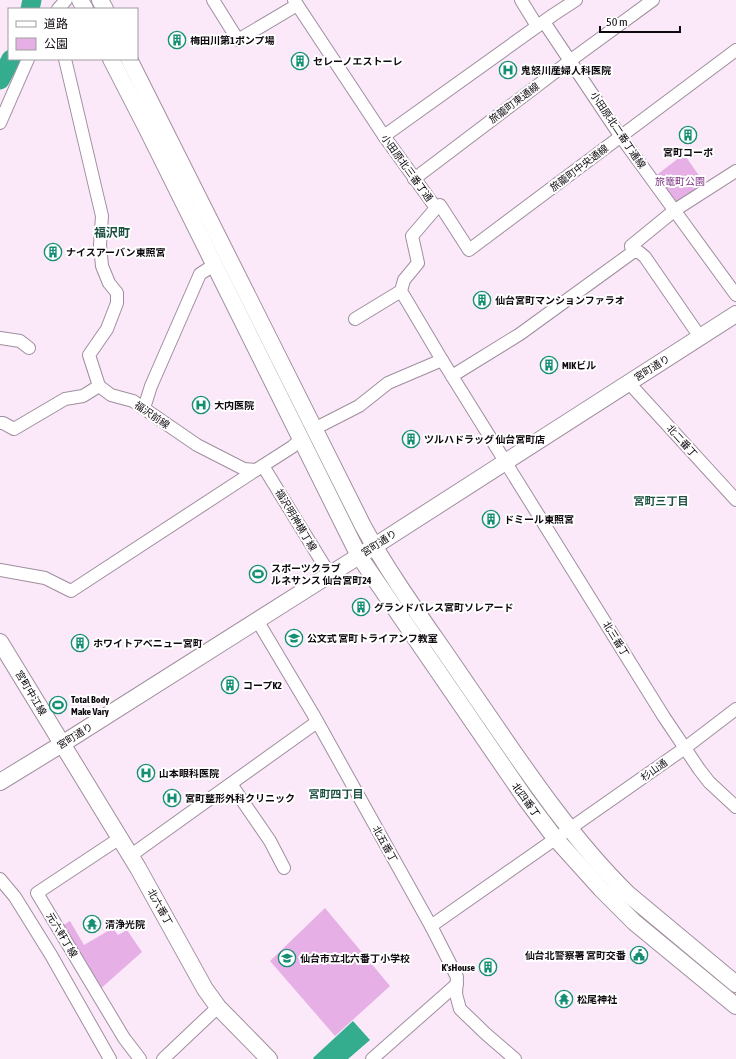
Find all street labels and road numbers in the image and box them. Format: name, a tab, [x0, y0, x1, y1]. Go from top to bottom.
street label: 旅籠町東通線	[487, 81, 541, 125]
street label: 小田原北二番丁通線	[588, 90, 648, 170]
street label: 小田原北三番丁通	[379, 132, 435, 204]
street label: 旅籠町中央通線	[548, 143, 610, 193]
street label: 宮町通り	[632, 353, 672, 383]
street label: 福沢前線	[132, 399, 172, 431]
street label: 北二番丁	[665, 422, 699, 460]
street label: 福沢明神横丁線	[273, 487, 319, 553]
street label: 宮町通り	[359, 527, 399, 559]
street label: 北三番丁	[601, 619, 631, 659]
street label: 宮町中江線	[13, 669, 49, 717]
street label: 宮町通り	[55, 721, 95, 751]
street label: 杉山通	[639, 757, 669, 783]
street label: 北四番丁	[510, 781, 542, 819]
street label: 北五番丁	[370, 824, 400, 864]
street label: 北六番丁	[145, 887, 175, 927]
street label: 元六軒丁線	[44, 911, 80, 959]

